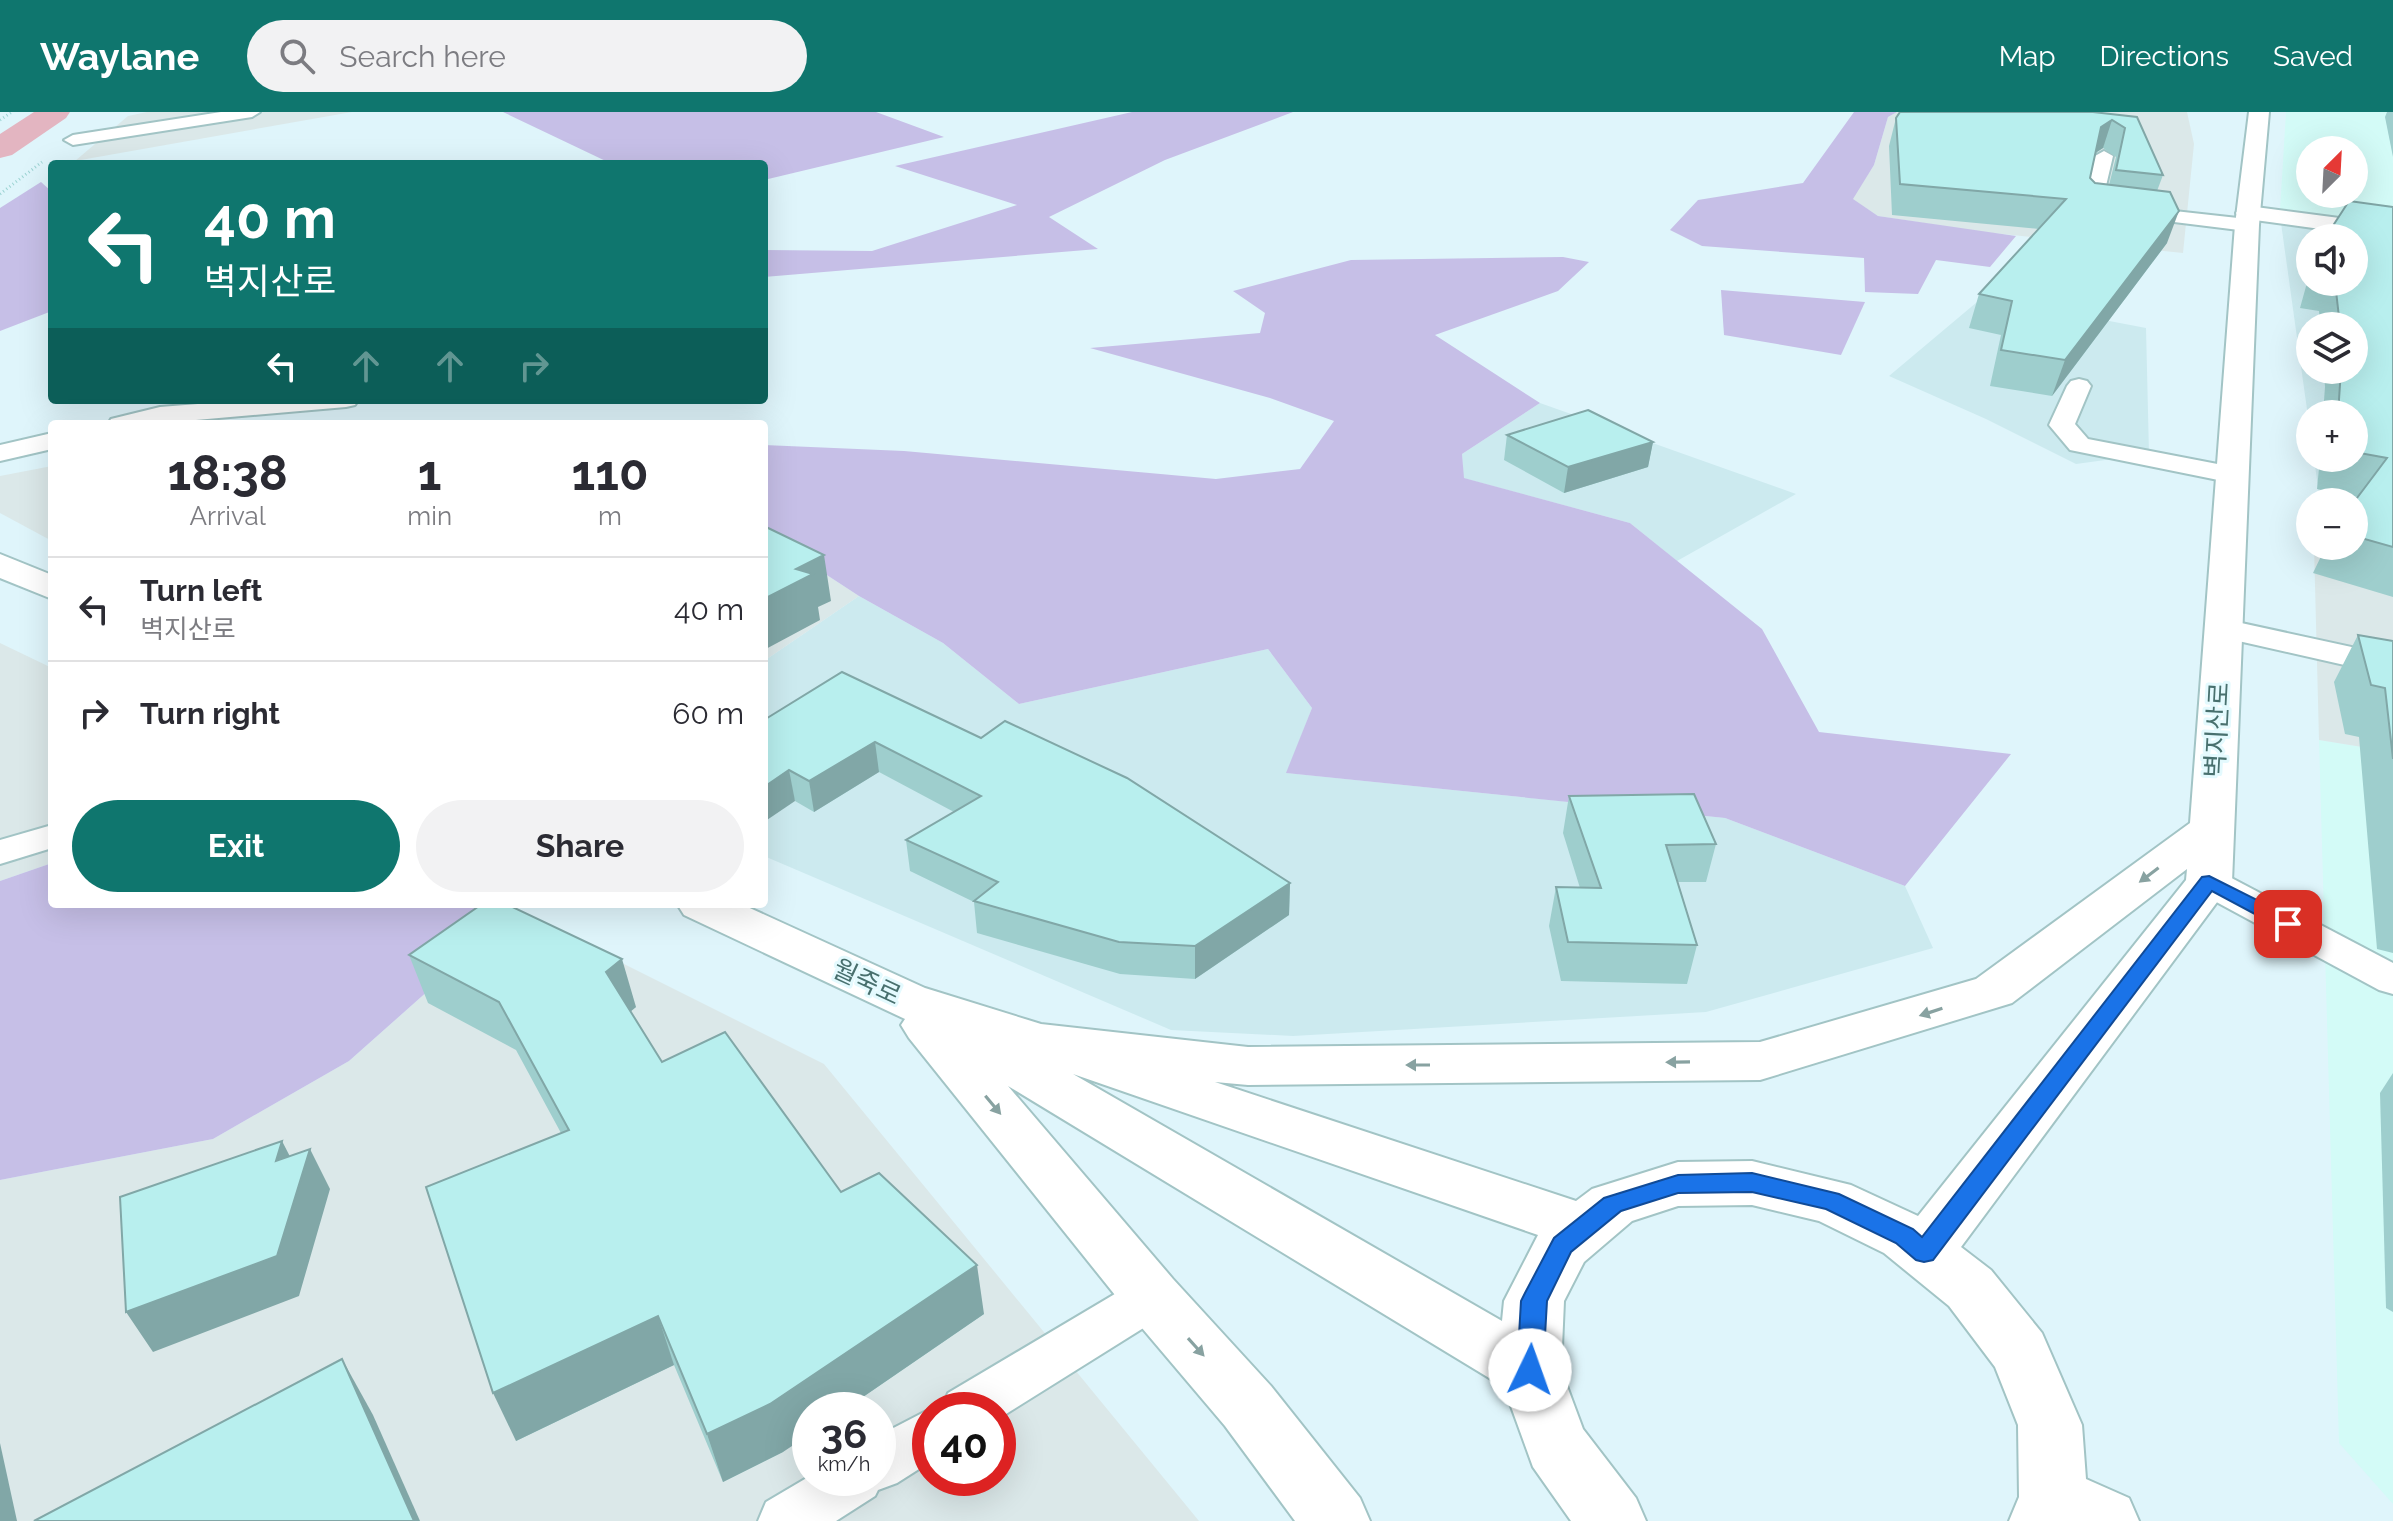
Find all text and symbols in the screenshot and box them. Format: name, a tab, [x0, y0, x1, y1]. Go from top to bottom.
search box	[247, 20, 807, 92]
text: Waylane	[40, 34, 199, 79]
icon: search	[275, 34, 319, 78]
text: Search here	[339, 39, 506, 74]
text: Map	[1999, 40, 2056, 73]
text: Directions	[2100, 40, 2229, 73]
text: Saved	[2273, 40, 2353, 73]
north arrow	[2296, 136, 2368, 208]
map controls	[2296, 136, 2368, 560]
text: 40 m	[204, 185, 336, 251]
icon: left	[72, 192, 176, 296]
button: sound	[2296, 224, 2368, 296]
text: 벽지산로	[204, 260, 336, 302]
button: layers	[2296, 312, 2368, 384]
icon: left	[260, 344, 304, 388]
icon: ahead	[344, 344, 388, 388]
icon: ahead	[428, 344, 472, 388]
icon: right	[512, 344, 556, 388]
button: +	[2296, 400, 2368, 472]
text: 18:38	[168, 445, 288, 501]
text: 1	[418, 445, 442, 501]
text: 110	[572, 445, 648, 501]
button: −	[2296, 488, 2368, 560]
text: Arrival	[190, 501, 266, 531]
text: min	[407, 501, 452, 531]
text: m	[598, 501, 622, 531]
text: Turn left	[140, 573, 262, 608]
icon: left	[72, 587, 116, 631]
text: 40 m	[674, 592, 744, 627]
text: 벽지산로	[140, 614, 236, 644]
street label: 벽지산로	[2200, 681, 2234, 779]
icon: right	[72, 691, 116, 735]
text: Turn right	[140, 696, 280, 731]
text: 60 m	[672, 696, 744, 731]
button: Exit	[72, 800, 400, 892]
button: Share	[416, 800, 744, 892]
one-way arrow	[2139, 866, 2159, 882]
pin	[2254, 890, 2322, 958]
icon: arrive	[2266, 902, 2310, 946]
street label: 월죽로	[828, 953, 906, 1011]
one-way arrow	[1919, 1006, 1943, 1018]
one-way arrow	[1665, 1056, 1690, 1069]
one-way arrow	[1405, 1059, 1430, 1071]
one-way arrow	[984, 1094, 1001, 1114]
position arrow	[1488, 1328, 1572, 1412]
one-way arrow	[1186, 1337, 1204, 1356]
speed limit sign: 40	[912, 1392, 1016, 1496]
text: 36	[821, 1410, 867, 1457]
text: km/h	[818, 1452, 870, 1476]

